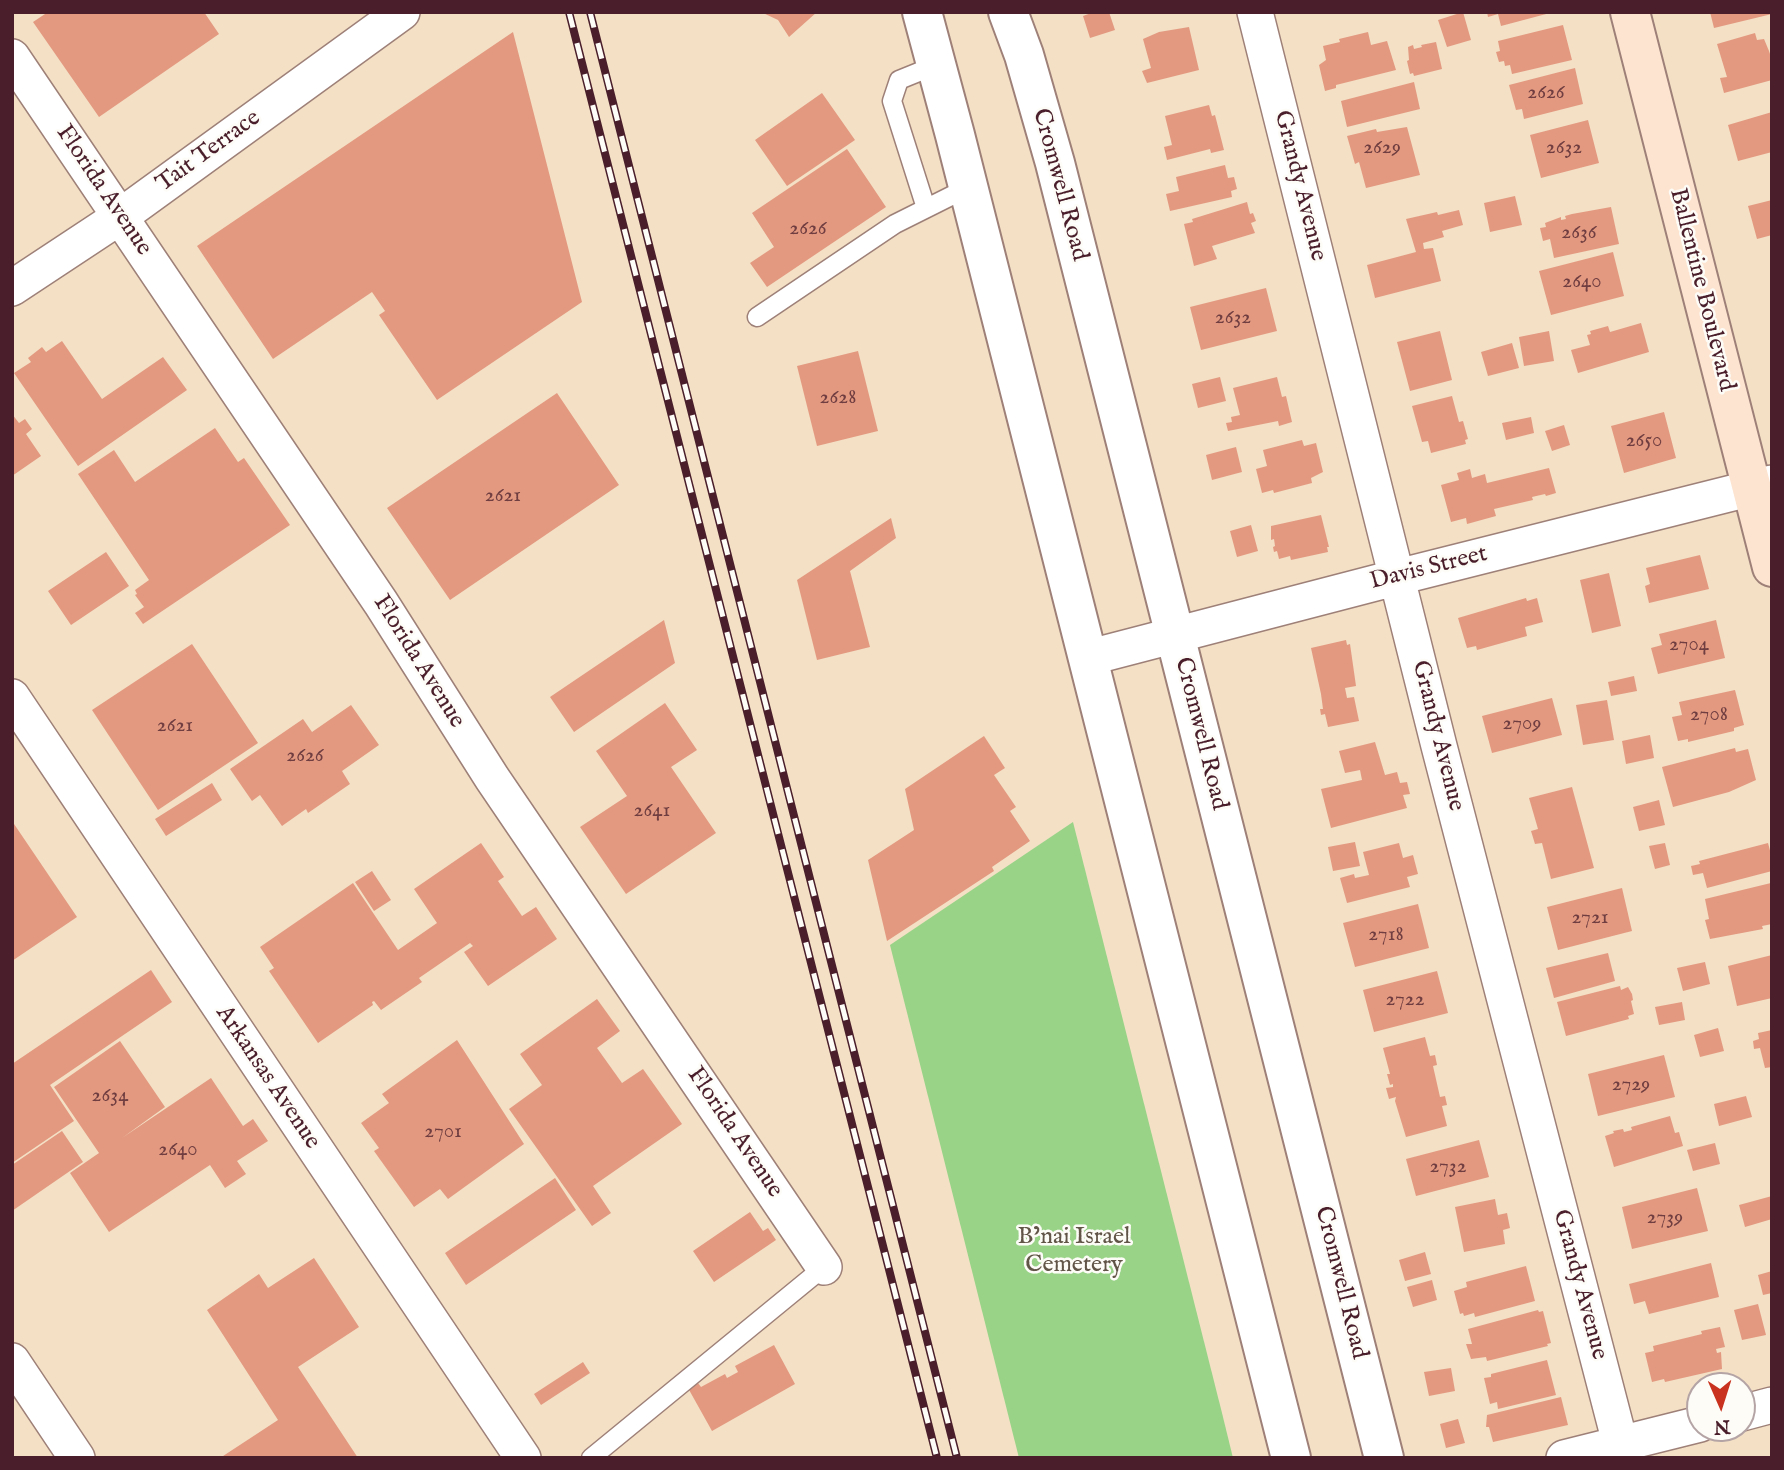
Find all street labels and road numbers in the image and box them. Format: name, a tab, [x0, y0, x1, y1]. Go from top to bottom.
street label: Tait Terrace	[151, 105, 267, 199]
street label: Cromwell Road	[1025, 106, 1093, 264]
street label: Grandy Avenue	[1266, 108, 1332, 264]
street label: Florida Avenue	[49, 120, 157, 262]
street label: Ballentine Boulevard	[1662, 186, 1740, 394]
street label: Davis Street	[1367, 541, 1491, 597]
street label: Florida Avenue	[366, 590, 470, 734]
street label: Cromwell Road	[1167, 655, 1233, 813]
street label: Grandy Avenue	[1404, 658, 1470, 814]
street label: Arkansas Avenue	[208, 1001, 326, 1155]
street label: Florida Avenue	[680, 1062, 788, 1204]
street label: Cromwell Road	[1307, 1204, 1373, 1362]
street label: Grandy Avenue	[1545, 1207, 1613, 1363]

